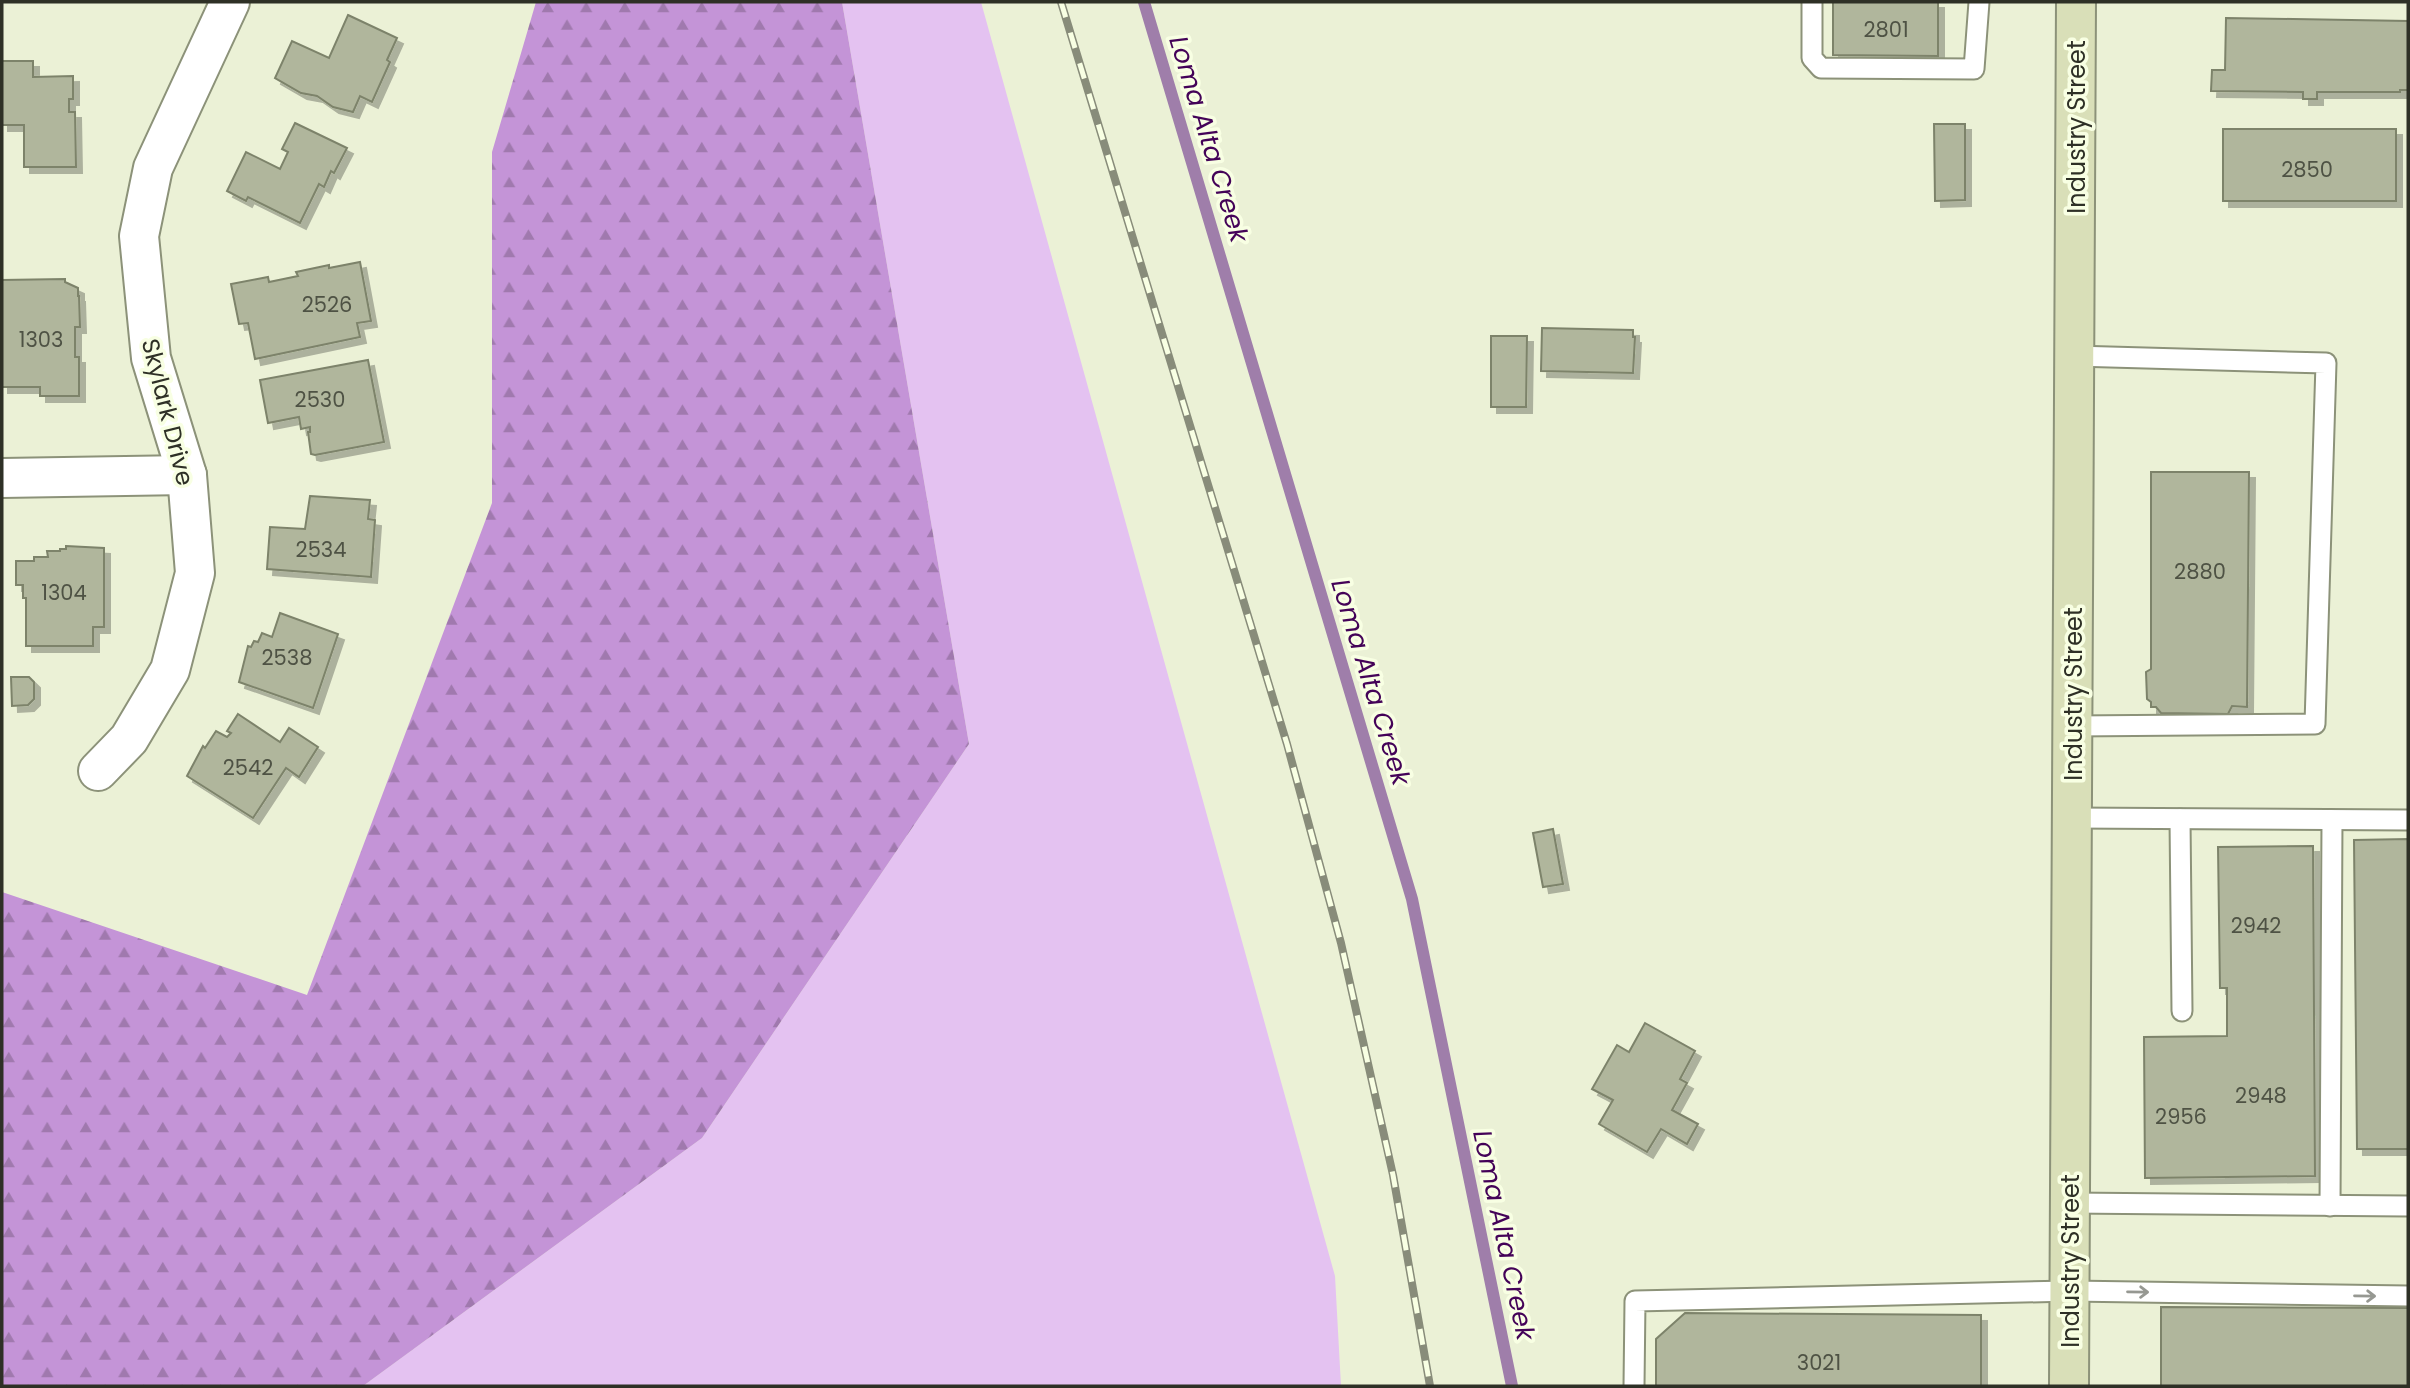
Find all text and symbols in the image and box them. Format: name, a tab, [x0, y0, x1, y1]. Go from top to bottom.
house number: 2801	[1863, 15, 1909, 44]
water label: Loma Alta Creek	[1160, 31, 1258, 248]
street label: Industry Street	[2060, 40, 2093, 214]
house number: 2850	[2281, 155, 2333, 184]
house number: 2526	[302, 290, 352, 319]
house number: 1303	[19, 325, 63, 354]
street label: Skylark Drive	[134, 335, 202, 489]
house number: 2530	[295, 385, 345, 414]
house number: 2534	[296, 535, 346, 564]
house number: 2880	[2174, 557, 2226, 586]
water label: Loma Alta Creek	[1322, 574, 1420, 791]
house number: 1304	[41, 578, 87, 607]
street label: Industry Street	[2057, 607, 2090, 781]
house number: 2538	[262, 643, 312, 672]
house number: 2542	[223, 753, 273, 782]
house number: 2942	[2231, 911, 2281, 940]
house number: 2948	[2235, 1081, 2287, 1110]
house number: 2956	[2155, 1102, 2207, 1131]
water label: Loma Alta Creek	[1464, 1127, 1544, 1345]
street label: Industry Street	[2054, 1174, 2087, 1348]
one-way arrow	[2126, 1285, 2149, 1299]
one-way arrow	[2354, 1289, 2377, 1303]
house number: 3021	[1797, 1348, 1841, 1377]

